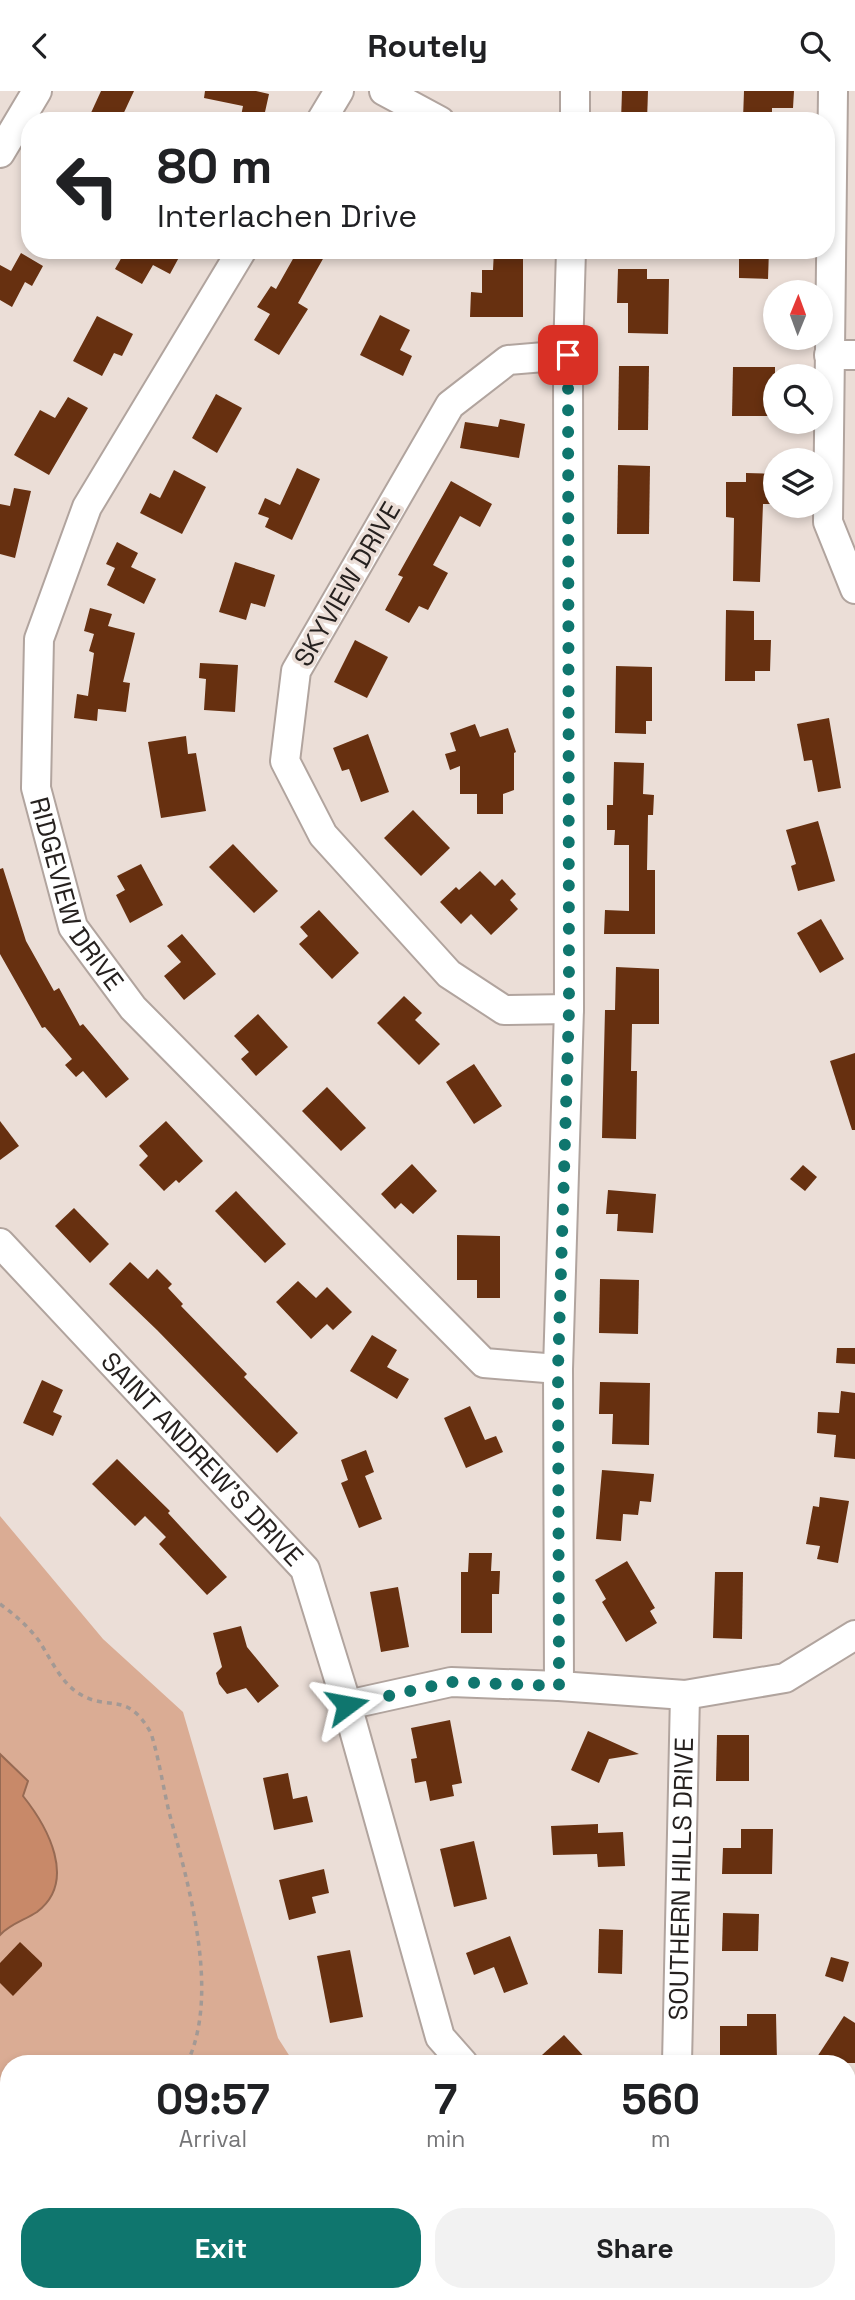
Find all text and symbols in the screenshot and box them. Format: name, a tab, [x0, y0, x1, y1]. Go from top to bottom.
text: Routely	[367, 26, 488, 66]
icon: back	[21, 27, 59, 65]
icon: search	[796, 27, 834, 65]
text: 80 m	[157, 135, 272, 197]
icon: left	[42, 140, 133, 231]
text: Interlachen Drive	[157, 196, 417, 236]
north arrow	[763, 280, 833, 350]
map controls	[763, 280, 833, 518]
pin	[538, 325, 598, 385]
icon: arrive	[549, 336, 587, 374]
button: search	[763, 364, 833, 434]
button: layers	[763, 448, 833, 518]
street label: SKYVIEW DRIVE	[286, 496, 408, 672]
street label: RIDGEVIEW DRIVE	[22, 793, 131, 997]
street label: SAINT ANDREW'S DRIVE	[94, 1345, 311, 1574]
position arrow	[310, 1668, 384, 1742]
street label: SOUTHERN HILLS DRIVE	[661, 1737, 701, 2021]
text: 09:57	[156, 2073, 270, 2126]
text: 7	[434, 2073, 457, 2126]
text: 560	[622, 2073, 700, 2126]
text: Arrival	[179, 2124, 247, 2154]
text: min	[426, 2124, 465, 2154]
text: m	[651, 2124, 671, 2154]
button: Exit	[21, 2208, 421, 2288]
button: Share	[435, 2208, 835, 2288]

